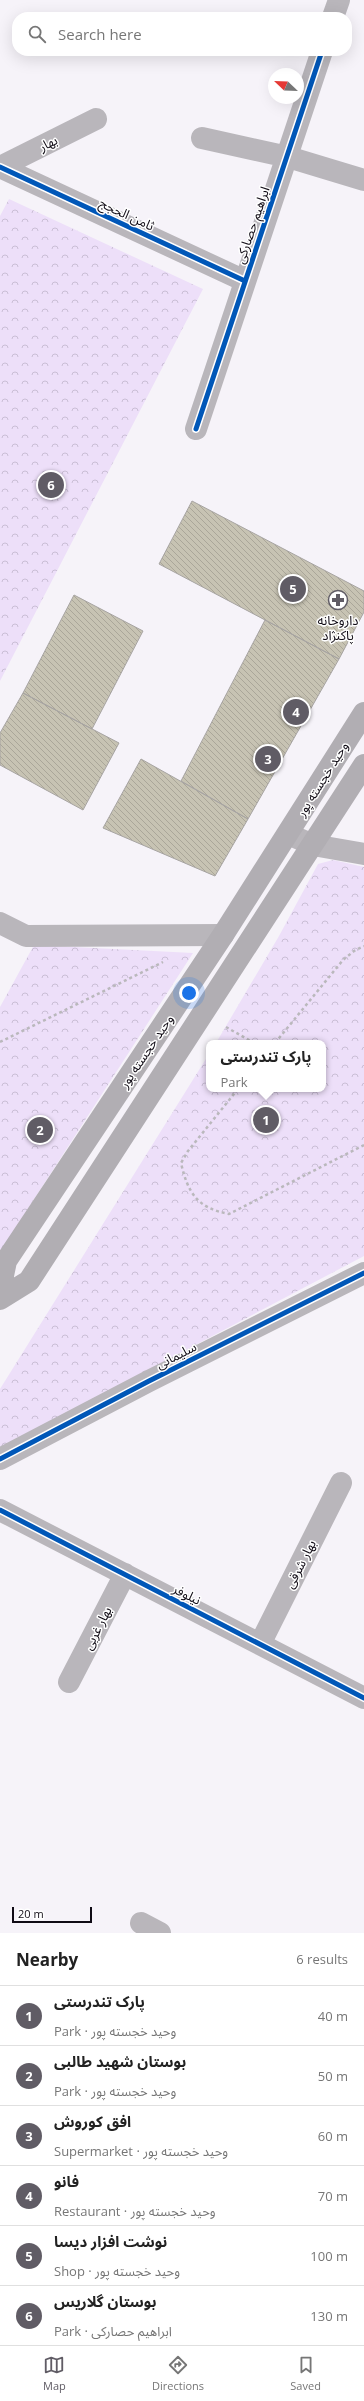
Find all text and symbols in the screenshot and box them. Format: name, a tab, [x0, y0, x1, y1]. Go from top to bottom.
search box	[12, 12, 352, 56]
icon: search	[26, 23, 48, 45]
text: Search here	[58, 24, 142, 44]
north arrow	[268, 68, 304, 104]
street label: بهار	[35, 131, 60, 156]
street label: ابراهیم حصارکی	[230, 184, 275, 267]
street label: ثامن الحجج	[96, 193, 158, 236]
pin: 6	[38, 470, 64, 500]
pin: 5	[280, 574, 306, 604]
pharmacy icon: داروخانه پاکنژاد	[327, 589, 349, 611]
place label: داروخانه پاکنژاد	[317, 611, 359, 645]
pin: 4	[283, 697, 309, 727]
street label: وحید خجسته پور	[291, 738, 353, 821]
pin: 3	[255, 744, 281, 774]
your location	[179, 983, 199, 1003]
street label: وحید خجسته پور	[114, 1011, 178, 1093]
popup	[206, 1040, 326, 1092]
text: پارک تندرستی	[220, 1046, 312, 1066]
text: Park	[220, 1073, 248, 1091]
pin: 1	[253, 1105, 279, 1135]
pin: 2	[27, 1115, 53, 1145]
street label: سلیمانی	[153, 1337, 199, 1373]
street label: بهار شرقی	[280, 1537, 320, 1591]
street label: نیلوفر	[169, 1579, 204, 1609]
street label: بهار غربی	[78, 1603, 116, 1653]
scale bar	[12, 1905, 92, 1924]
text: 20 m	[18, 1906, 44, 1921]
text: Nearby	[16, 1948, 78, 1971]
text: 6 results	[296, 1950, 348, 1968]
text: پارک تندرستی	[54, 1991, 145, 2011]
text: 1	[25, 2007, 33, 2025]
text: 40 m	[318, 2007, 348, 2025]
text: Park · وحید خجسته پور	[54, 2022, 176, 2040]
text: بوستان شهید طالبی	[54, 2051, 186, 2071]
text: 2	[25, 2067, 33, 2085]
text: 50 m	[318, 2067, 348, 2085]
text: Park · وحید خجسته پور	[54, 2082, 176, 2100]
text: افق کوروش	[54, 2111, 131, 2131]
text: 3	[25, 2127, 33, 2145]
text: 60 m	[318, 2127, 348, 2145]
text: Supermarket · وحید خجسته پور	[54, 2142, 228, 2160]
text: فانو	[54, 2171, 79, 2191]
text: 4	[25, 2187, 33, 2205]
text: 70 m	[318, 2187, 348, 2205]
text: Restaurant · وحید خجسته پور	[54, 2202, 216, 2220]
text: نوشت افزار دیسا	[54, 2231, 167, 2251]
text: 5	[25, 2247, 33, 2265]
text: 100 m	[310, 2247, 348, 2265]
text: Shop · وحید خجسته پور	[54, 2262, 180, 2280]
text: بوستان گلاریس	[54, 2291, 156, 2311]
text: 6	[25, 2307, 33, 2325]
text: 130 m	[310, 2307, 348, 2325]
text: Park · ابراهیم حصارکی	[54, 2322, 172, 2340]
tab: Map	[43, 2354, 66, 2393]
tab: Directions	[152, 2354, 204, 2393]
tab: Saved	[290, 2354, 321, 2393]

